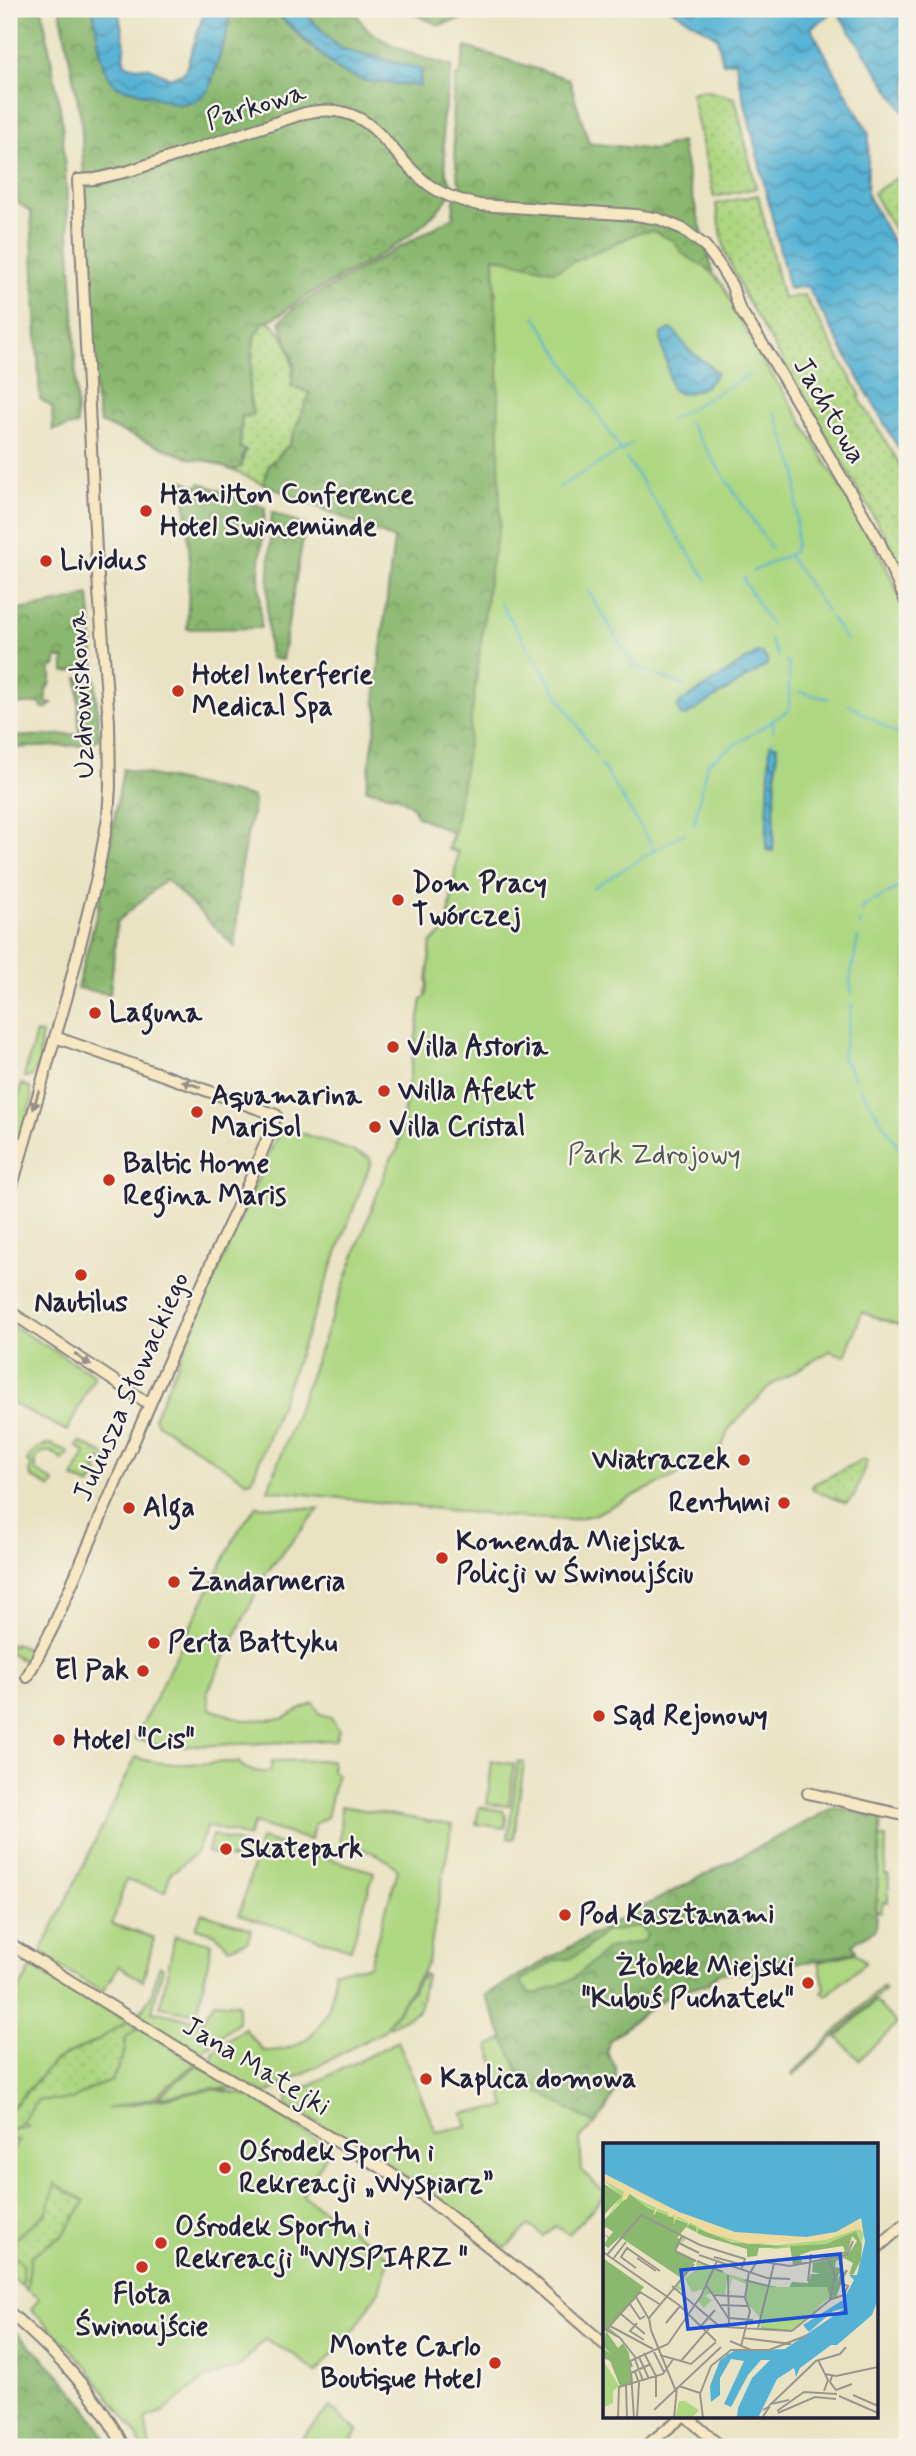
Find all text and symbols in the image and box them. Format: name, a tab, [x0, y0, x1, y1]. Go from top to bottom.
street label: Parkowa	[202, 74, 311, 140]
street label: Jachtowa	[784, 351, 874, 471]
place label: Hamilton Conference Hotel Swinemünde	[160, 477, 414, 546]
marker: Hamilton Conference Hotel Swinemünde	[138, 503, 154, 519]
place label: Lividus	[60, 543, 147, 580]
marker: Lividus	[38, 553, 54, 569]
street label: Uzdrowiskowa	[59, 610, 105, 780]
place label: Hotel Interferie Medical Spa	[192, 657, 373, 726]
marker: Hotel Interferie Medical Spa	[170, 683, 186, 699]
place label: Dom Pracy Twórczej	[412, 866, 547, 935]
marker: Dom Pracy Twórczej	[390, 892, 406, 908]
place label: Laguna	[109, 995, 203, 1035]
marker: Laguna	[87, 1005, 103, 1021]
place label: Villa Astoria	[407, 1029, 549, 1066]
marker: Villa Astoria	[385, 1039, 401, 1055]
place label: Willa Afekt	[398, 1073, 536, 1110]
place label: Aquamarina MariSol	[211, 1078, 363, 1147]
one-way arrow	[181, 1079, 202, 1090]
marker: Willa Afekt	[376, 1083, 392, 1099]
one-way arrow	[31, 1090, 41, 1111]
marker: Aquamarina MariSol	[189, 1104, 205, 1120]
place label: Villa Cristal	[389, 1109, 525, 1146]
marker: Villa Cristal	[367, 1119, 383, 1135]
park label: Park Zdrojowy	[567, 1137, 741, 1174]
place label: Baltic Home Regina Maris	[123, 1146, 286, 1218]
marker: Baltic Home Regina Maris	[101, 1172, 117, 1188]
street label: Juliusza Słowackiego	[65, 1266, 199, 1508]
marker: Nautilus	[73, 1267, 89, 1283]
place label: Nautilus	[34, 1285, 128, 1322]
one-way arrow	[73, 1354, 93, 1367]
place label: Wiatraczek	[592, 1442, 730, 1479]
marker: Wiatraczek	[736, 1452, 752, 1468]
place label: Rentumi	[669, 1485, 770, 1522]
place label: Alga	[143, 1490, 195, 1530]
marker: Rentumi	[776, 1495, 792, 1511]
marker: Alga	[121, 1500, 137, 1516]
place label: Komenda Miejska Policji w Świnoujściu	[456, 1524, 694, 1593]
marker: Komenda Miejska Policji w Świnoujściu	[434, 1550, 450, 1566]
place label: Żandarmeria	[188, 1564, 346, 1601]
marker: Żandarmeria	[166, 1574, 182, 1590]
place label: Perła Bałtyku	[168, 1625, 338, 1662]
marker: Perła Bałtyku	[146, 1635, 162, 1651]
place label: El Pak	[55, 1653, 129, 1690]
marker: El Pak	[135, 1663, 151, 1679]
place label: Sąd Rejonowy	[613, 1698, 768, 1735]
marker: Sąd Rejonowy	[591, 1708, 607, 1724]
place label: Hotel "Cis"	[73, 1722, 195, 1759]
marker: Hotel "Cis"	[51, 1732, 67, 1748]
place label: Skatepark	[240, 1831, 363, 1868]
marker: Skatepark	[218, 1841, 234, 1857]
place label: Pod Kasztanami	[579, 1897, 774, 1934]
marker: Pod Kasztanami	[557, 1907, 573, 1923]
place label: Żłobek Miejski "Kubuś Puchatek"	[581, 1949, 794, 2018]
marker: Żłobek Miejski "Kubuś Puchatek"	[800, 1975, 816, 1991]
street label: Jana Matejki	[175, 2008, 337, 2126]
place label: Kaplica domowa	[440, 2061, 637, 2098]
marker: Kaplica domowa	[418, 2071, 434, 2087]
place label: Ośrodek Sportu i Rekreacji „Wyspiarz”	[239, 2134, 493, 2203]
inset map	[603, 2143, 878, 2418]
marker: Ośrodek Sportu i Rekreacji „Wyspiarz”	[217, 2160, 233, 2176]
place label: Ośrodek Sportu i Rekreacji "WYSPIARZ "	[175, 2209, 468, 2278]
marker: Ośrodek Sportu i Rekreacji "WYSPIARZ "	[153, 2235, 169, 2251]
marker: Flota Świnoujście	[134, 2259, 150, 2275]
place label: Flota Świnoujście	[76, 2277, 208, 2346]
place label: Monte Carlo Boutique Hotel	[320, 2329, 481, 2398]
marker: Monte Carlo Boutique Hotel	[487, 2355, 503, 2371]

